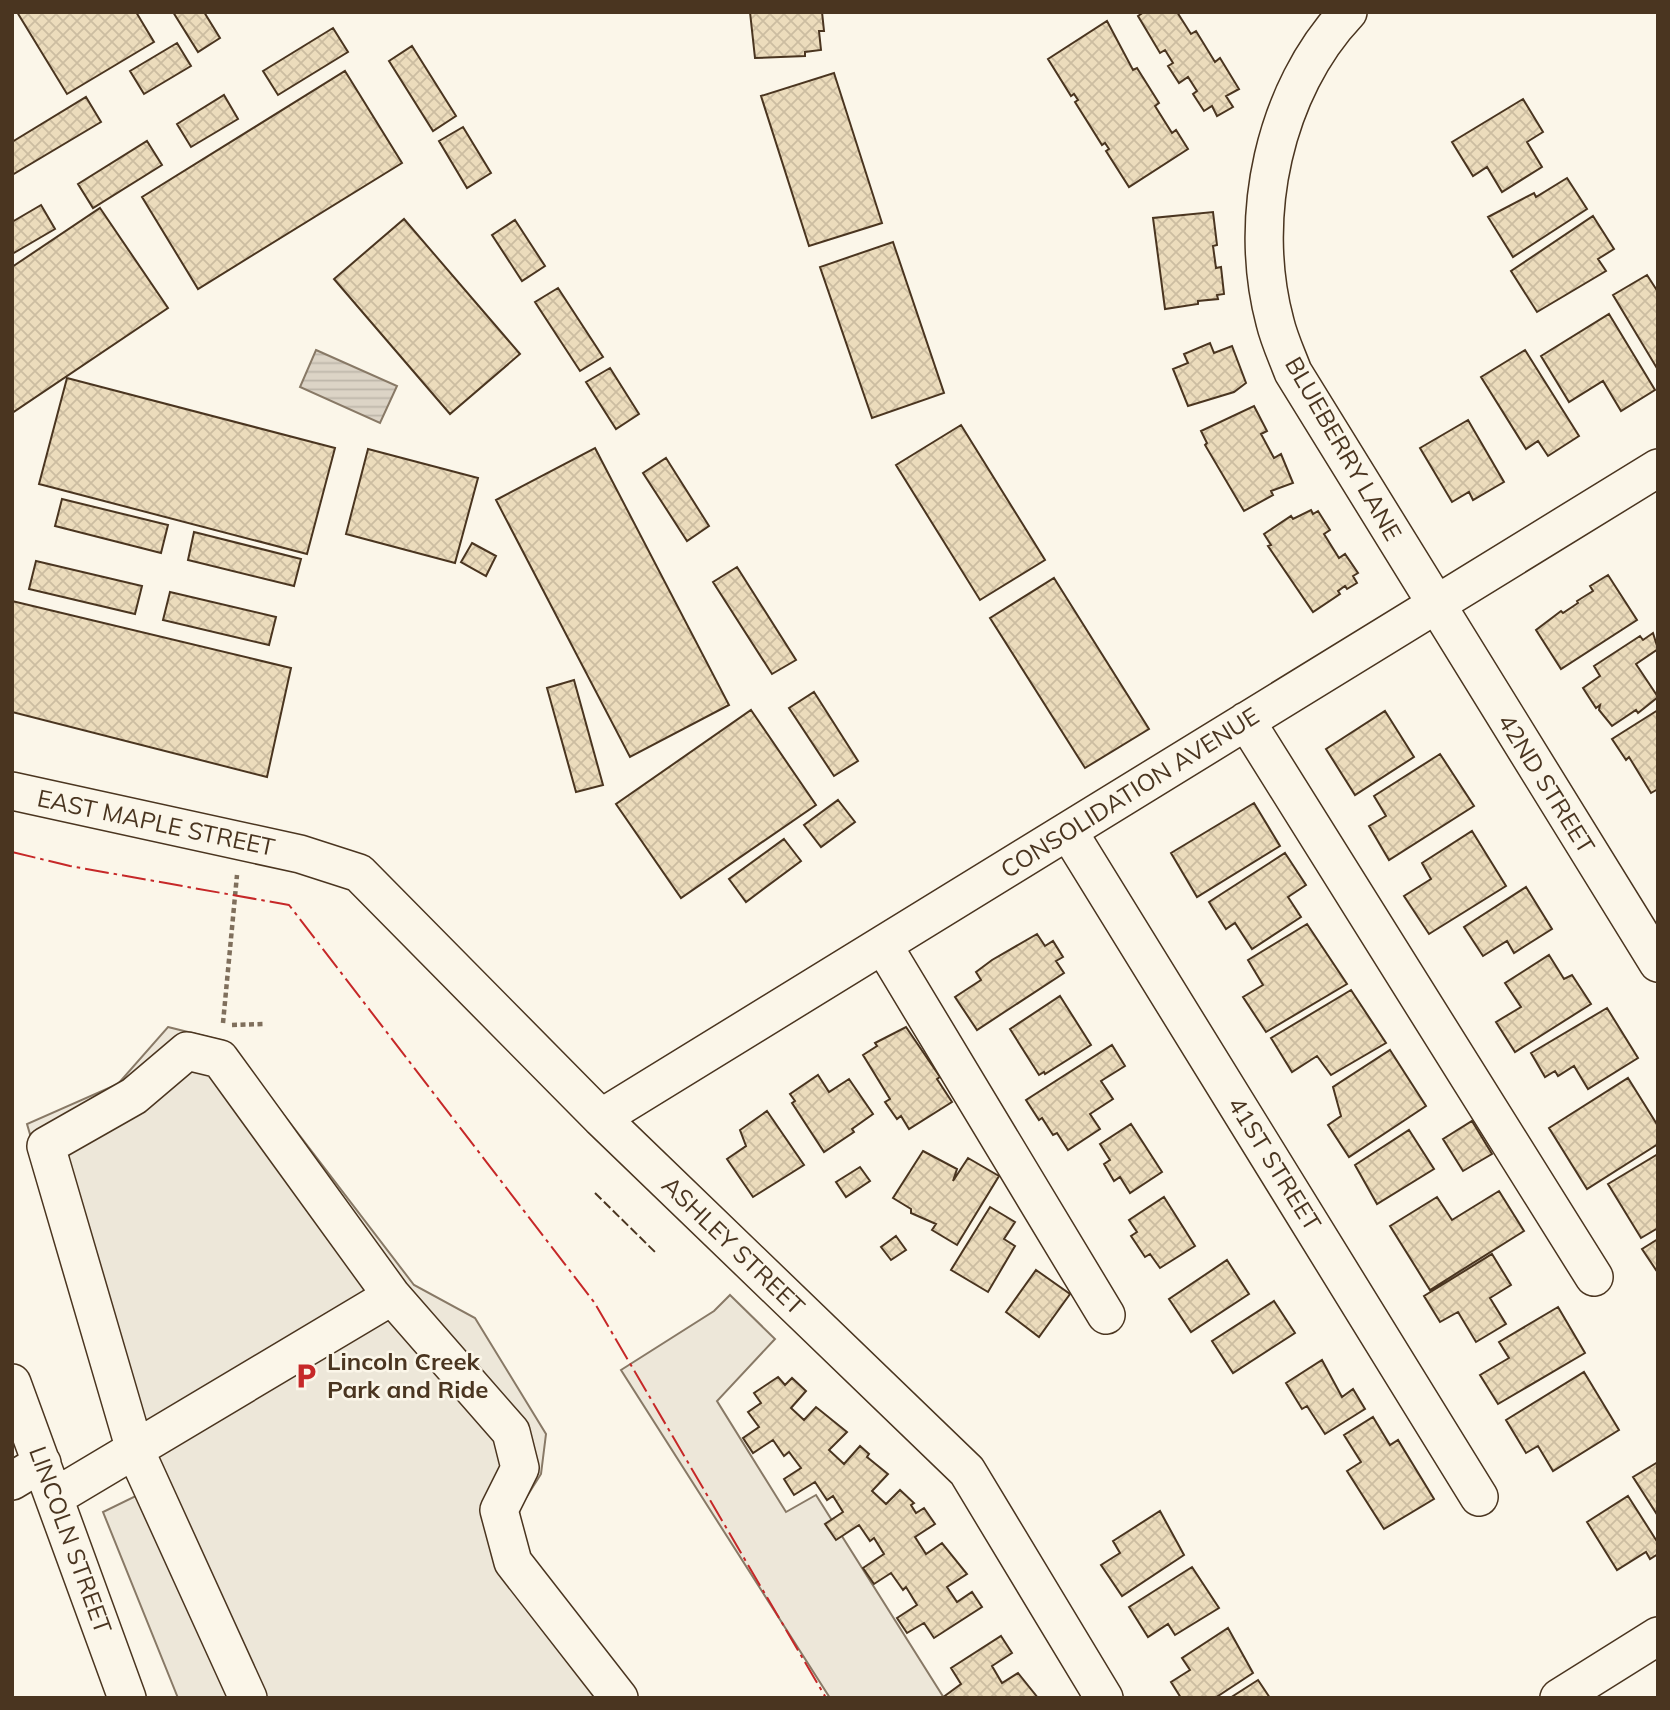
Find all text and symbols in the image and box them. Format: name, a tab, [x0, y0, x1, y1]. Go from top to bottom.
street label: BLUEBERRY LANE	[1279, 351, 1409, 546]
street label: CONSOLIDATION AVENUE	[995, 700, 1264, 884]
street label: 42ND STREET	[1492, 708, 1602, 859]
street label: EAST MAPLE STREET	[35, 782, 278, 862]
street label: 41ST STREET	[1222, 1091, 1328, 1236]
street label: ASHLEY STREET	[656, 1170, 812, 1321]
place label: Lincoln Creek Park and Ride	[327, 1346, 489, 1404]
parking icon: Lincoln Creek Park and Ride	[291, 1361, 321, 1391]
street label: LINCOLN STREET	[23, 1442, 119, 1638]

